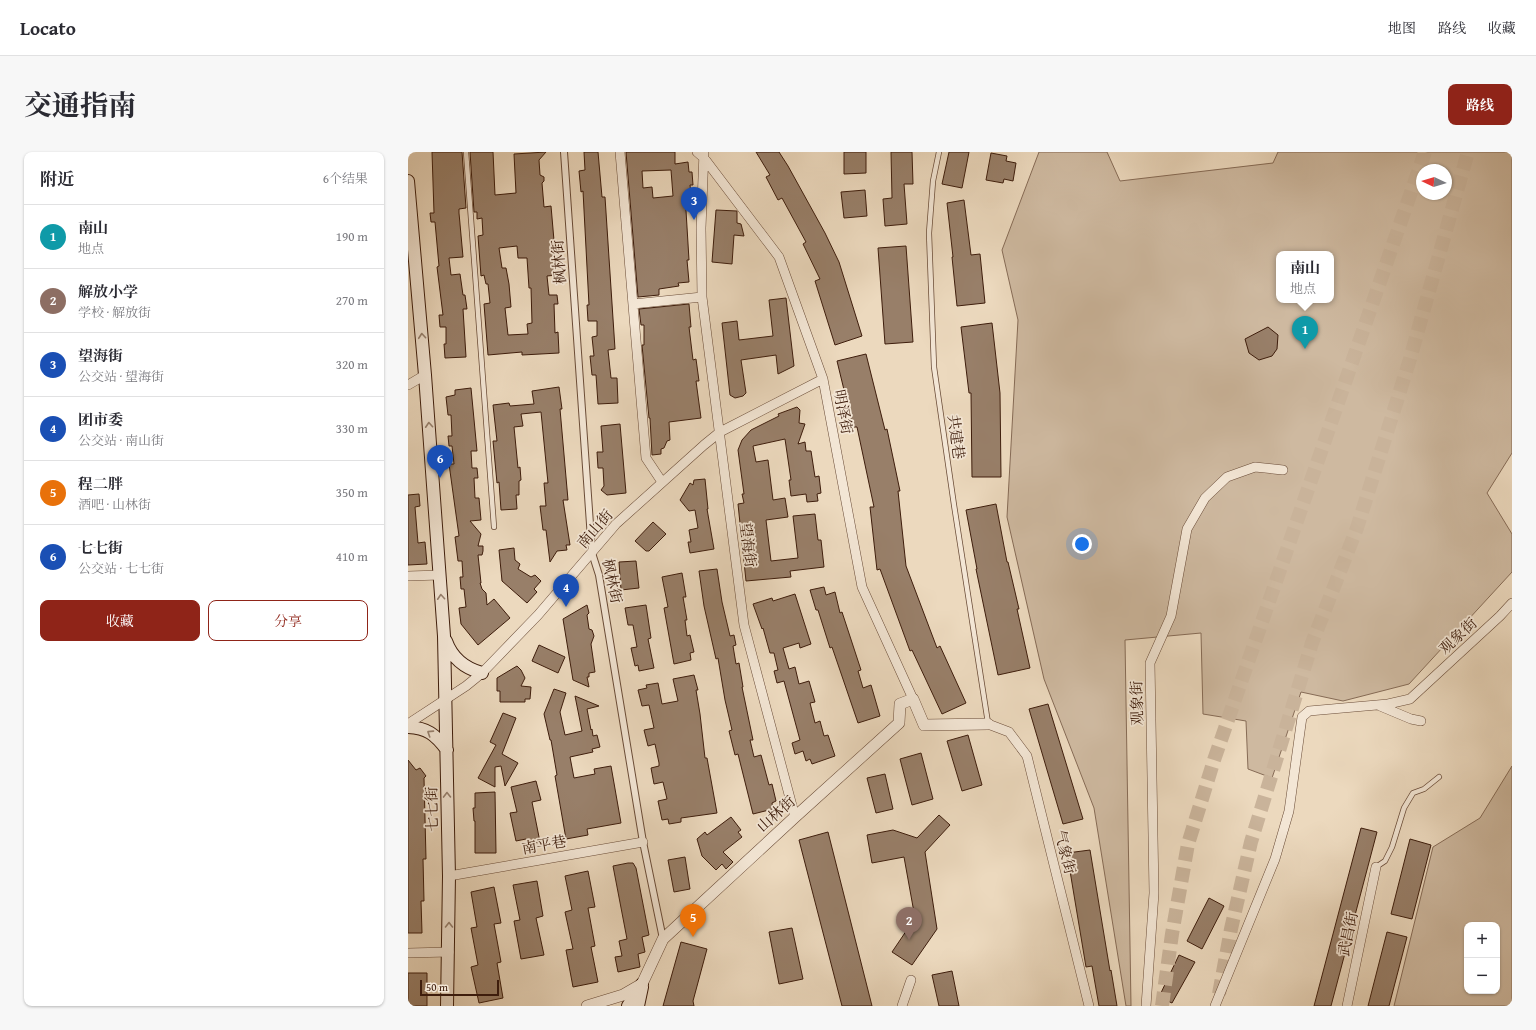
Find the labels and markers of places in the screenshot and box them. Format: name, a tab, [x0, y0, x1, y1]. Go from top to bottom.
pin: 3	[681, 187, 707, 220]
pin: 1	[1292, 316, 1318, 349]
pin: 6	[427, 445, 453, 478]
pin: 4	[553, 574, 579, 607]
pin: 5	[680, 904, 706, 937]
pin: 2	[896, 907, 922, 940]

